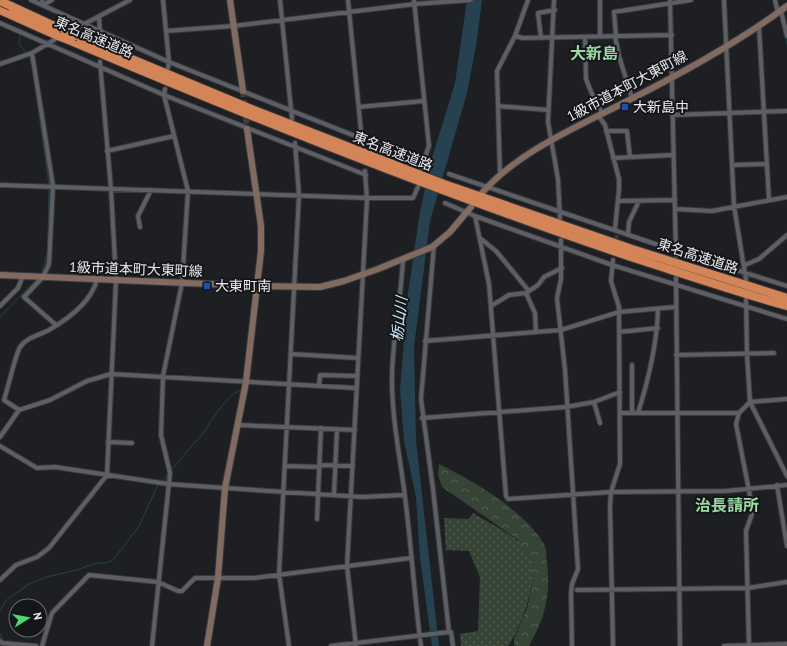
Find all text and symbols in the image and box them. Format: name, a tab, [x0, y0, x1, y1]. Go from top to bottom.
street label: 東名高速道路	[52, 12, 136, 62]
district label: 大新島	[570, 43, 618, 63]
street label: 1級市道本町大東町線	[564, 47, 690, 125]
place label: 大新島中	[633, 98, 689, 116]
marker: 大新島中	[620, 102, 630, 112]
street label: 東名高速道路	[351, 128, 435, 174]
street label: 東名高速道路	[655, 234, 741, 278]
street label: 1級市道本町大東町線	[69, 258, 203, 280]
place label: 大東町南	[215, 277, 271, 295]
marker: 大東町南	[202, 281, 212, 291]
water label: 栃山川	[387, 294, 411, 342]
district label: 治長請所	[695, 495, 759, 515]
north arrow	[8, 598, 48, 638]
text: N	[30, 611, 45, 621]

